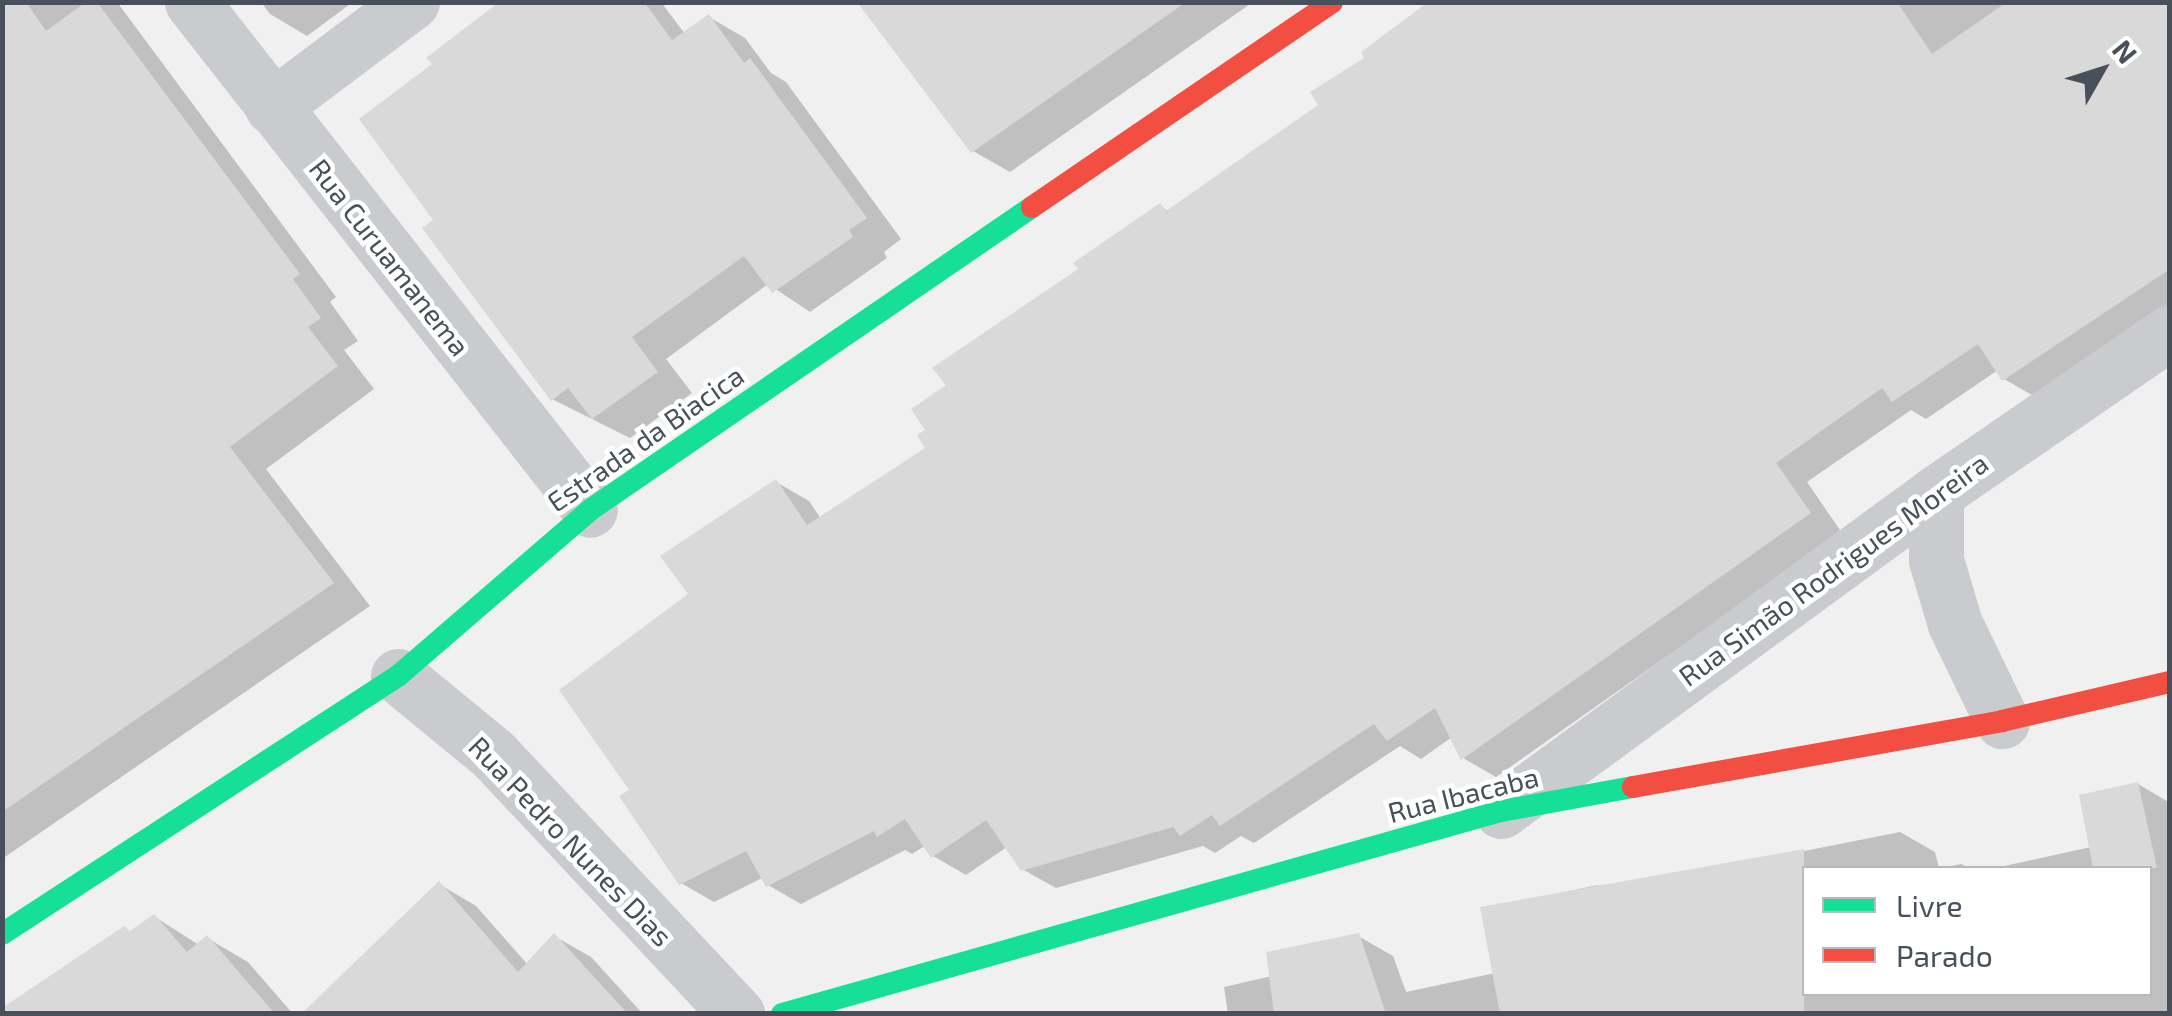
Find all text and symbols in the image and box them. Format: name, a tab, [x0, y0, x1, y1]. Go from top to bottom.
north arrow	[2052, 20, 2152, 120]
text: N	[2106, 33, 2145, 70]
street label: Rua Curuamanema	[303, 152, 477, 362]
street label: Estrada da Biacica	[540, 358, 750, 518]
street label: Rua Simão Rodrigues Moreira	[1672, 446, 1994, 692]
street label: Rua Pedro Nunes Dias	[462, 729, 680, 953]
street label: Rua Ibacaba	[1384, 759, 1542, 829]
legend	[1802, 866, 2152, 996]
text: Livre	[1896, 887, 1963, 923]
text: Parado	[1896, 937, 1993, 973]

